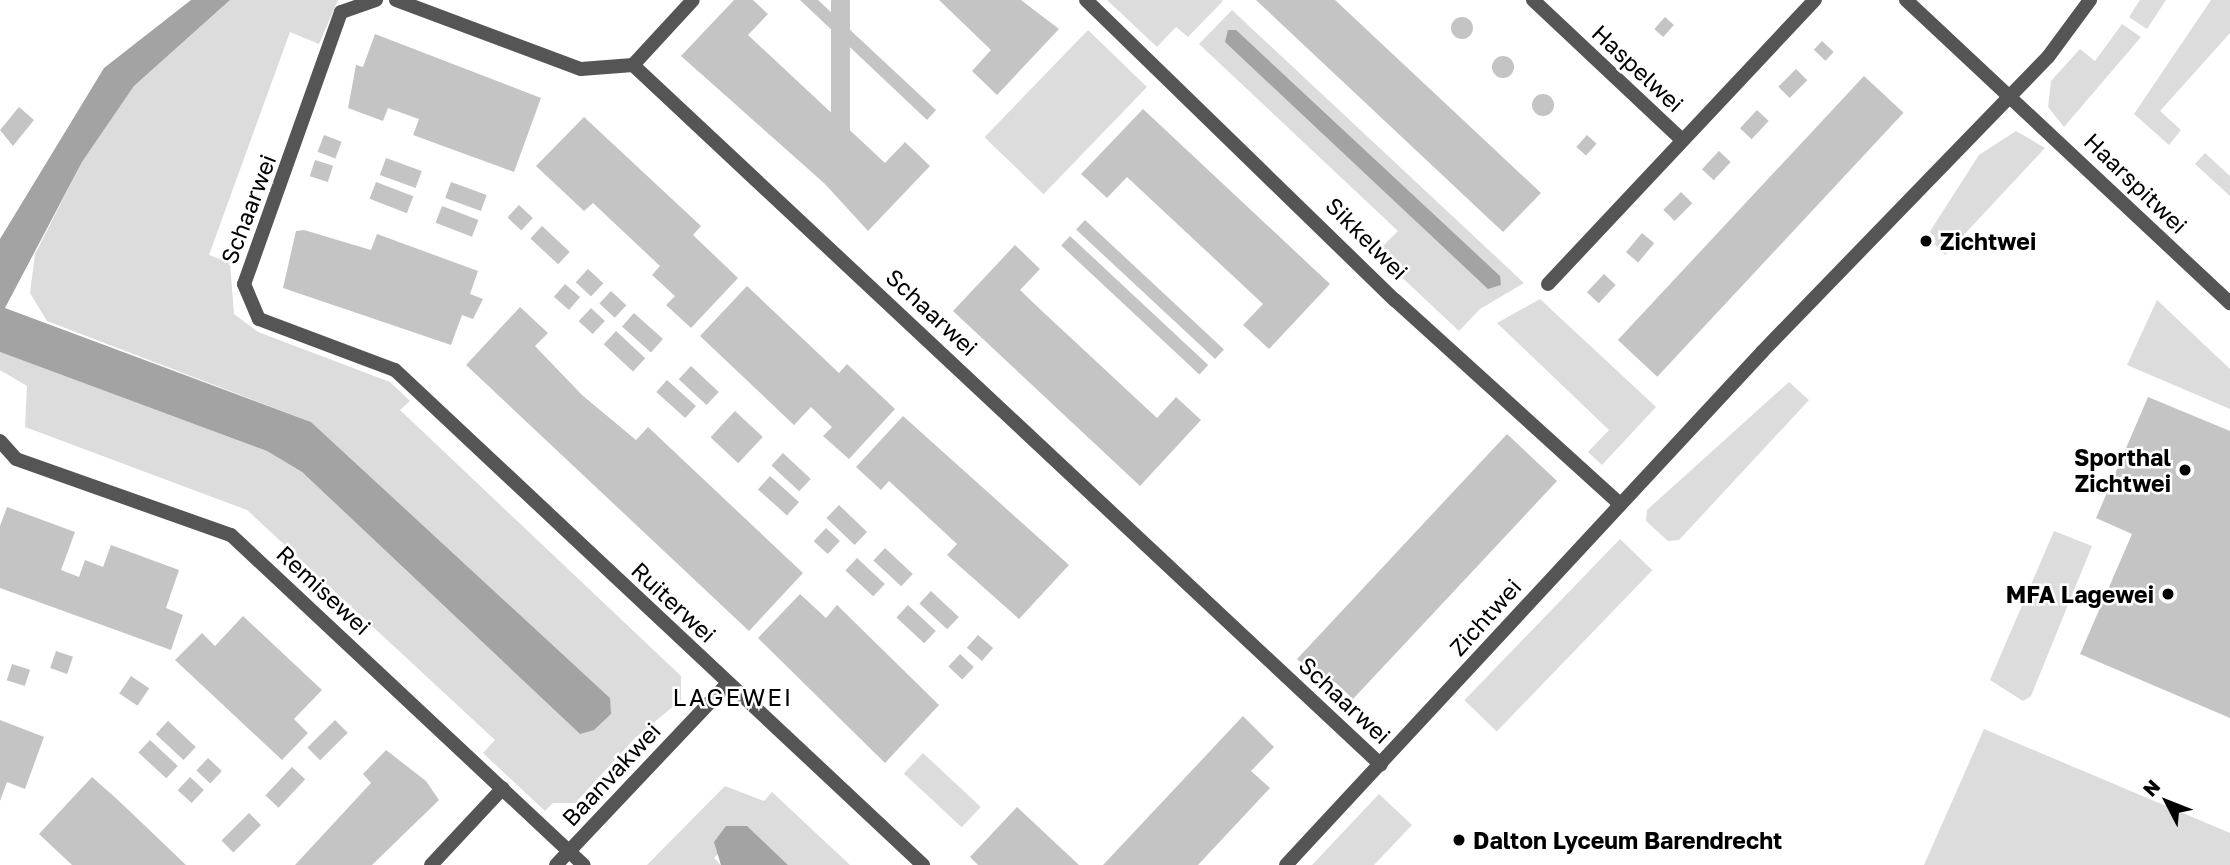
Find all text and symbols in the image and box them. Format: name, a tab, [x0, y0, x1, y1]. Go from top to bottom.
street label: Haspelwei	[1586, 19, 1690, 117]
street label: Haarspitwei	[2079, 127, 2193, 239]
street label: Schaarwei	[215, 151, 281, 267]
street label: Sikkelwei	[1320, 191, 1414, 285]
place label: Zichtwei	[1940, 227, 2036, 255]
marker: Zichtwei	[1918, 233, 1934, 249]
street label: Schaarwei	[881, 263, 983, 361]
place label: Sporthal Zichtwei	[2074, 443, 2171, 497]
marker: Sporthal Zichtwei	[2177, 462, 2193, 478]
street label: Remisewei	[271, 540, 377, 640]
street label: Ruiterwei	[626, 556, 722, 648]
street label: Zichtwei	[1443, 573, 1527, 661]
place label: MFA Lagewei	[2006, 580, 2154, 608]
marker: MFA Lagewei	[2160, 586, 2176, 602]
street label: Schaarwei	[1294, 651, 1396, 749]
district label: LAGEWEI	[673, 683, 793, 711]
street label: Baanvakwei	[556, 717, 666, 831]
north arrow	[2132, 767, 2202, 837]
text: N	[2138, 775, 2164, 801]
place label: Dalton Lyceum Barendrecht	[1473, 826, 1782, 854]
marker: Dalton Lyceum Barendrecht	[1451, 832, 1467, 848]

